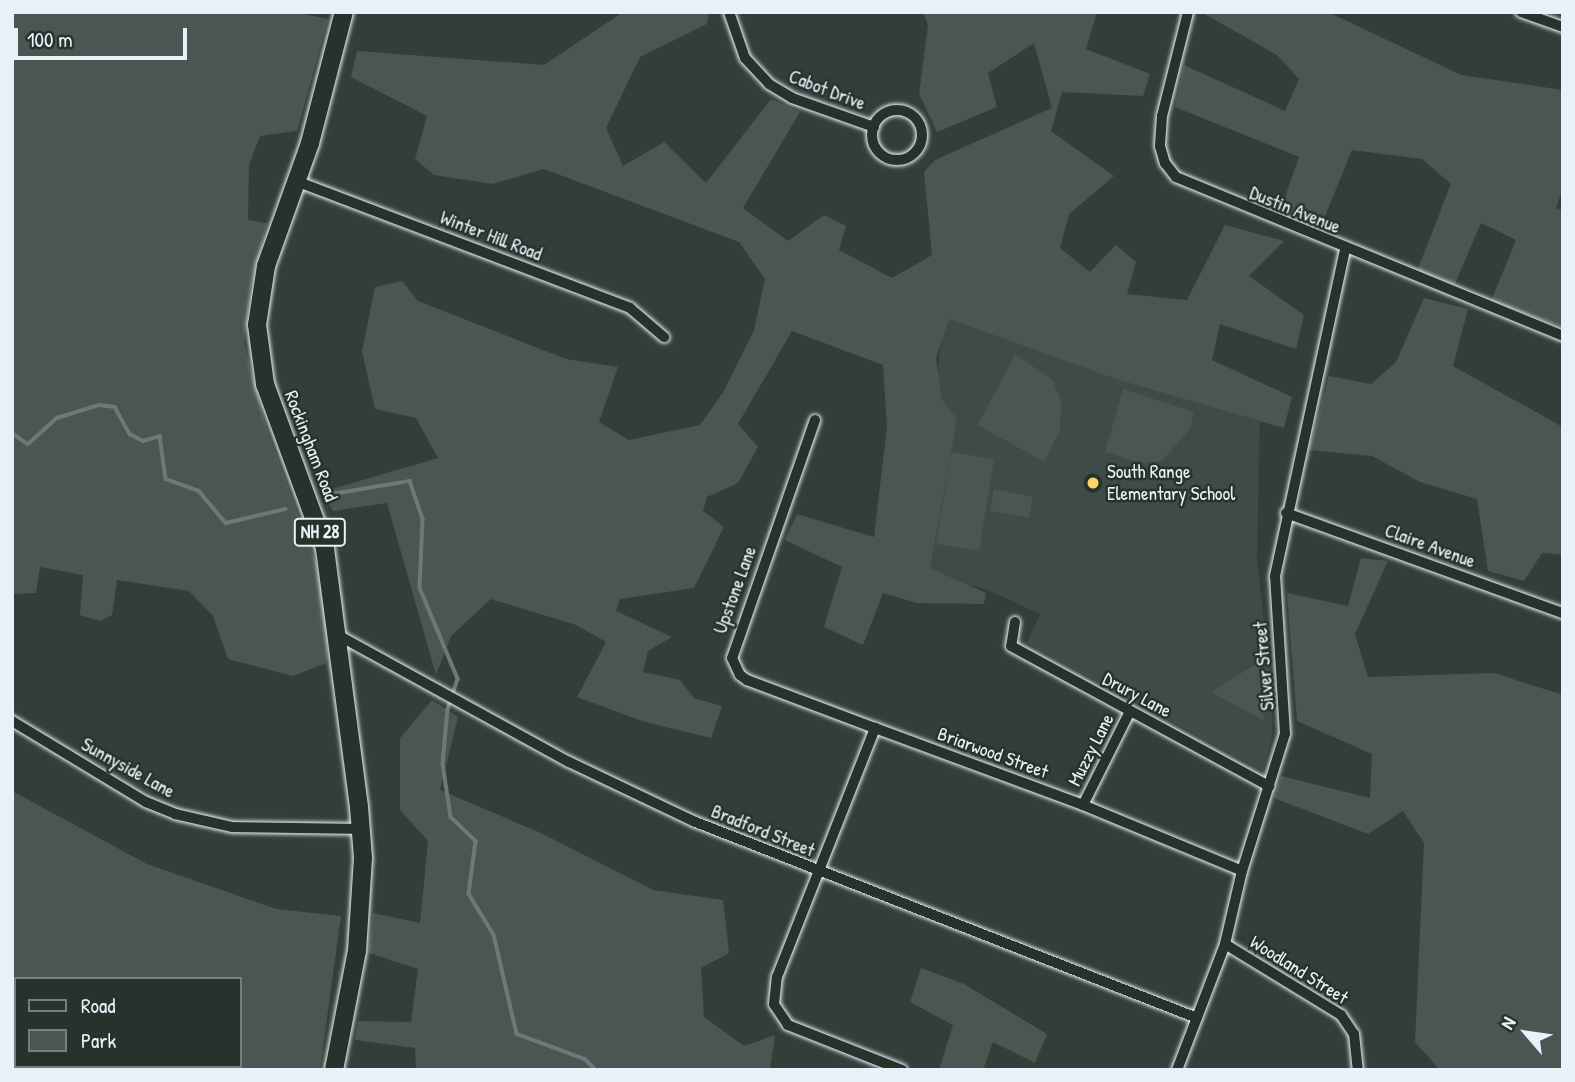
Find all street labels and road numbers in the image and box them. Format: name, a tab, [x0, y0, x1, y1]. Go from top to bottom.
street label: Cabot Drive	[786, 65, 868, 115]
street label: Dustin Avenue	[1246, 181, 1344, 239]
street label: Winter Hill Road	[437, 206, 545, 266]
street label: Rockingham Road	[279, 387, 343, 505]
road number: NH 28	[294, 518, 346, 546]
street label: Claire Avenue	[1382, 519, 1478, 573]
street label: Upstone Lane	[709, 543, 761, 637]
street label: Silver Street	[1249, 621, 1279, 711]
street label: Drury Lane	[1099, 667, 1175, 723]
street label: Muzzy Lane	[1063, 710, 1119, 790]
street label: Briarwood Street	[935, 722, 1051, 784]
street label: Sunnyside Lane	[77, 733, 179, 803]
street label: Bradford Street	[708, 800, 818, 862]
street label: Woodland Street	[1246, 931, 1352, 1009]

